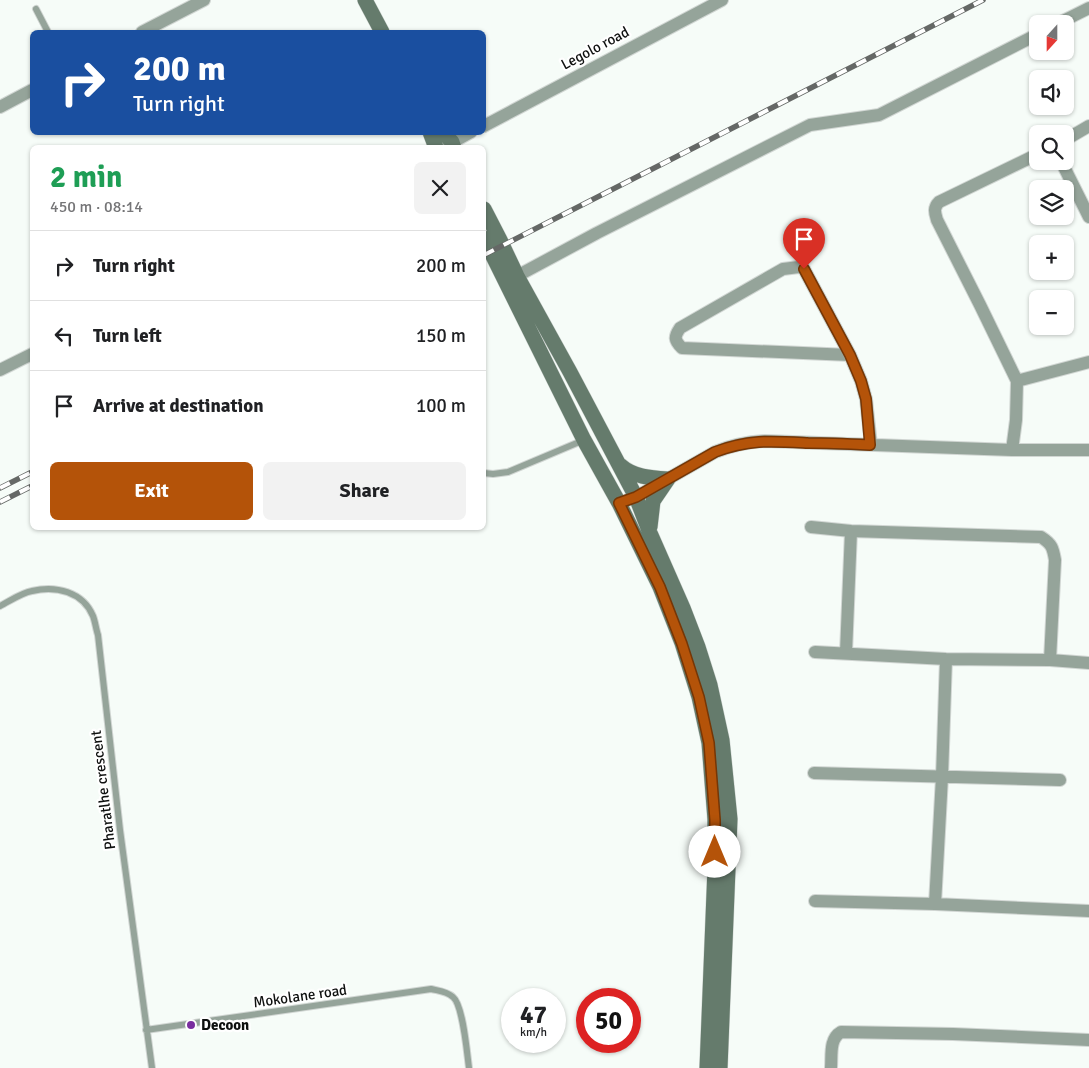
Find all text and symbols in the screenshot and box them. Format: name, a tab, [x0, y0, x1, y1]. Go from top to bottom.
north arrow	[1029, 15, 1074, 60]
map controls	[1029, 15, 1074, 335]
street label: Legolo road	[558, 23, 632, 73]
text: 200 m	[133, 47, 226, 90]
icon: right	[50, 50, 115, 115]
button: sound	[1029, 70, 1074, 115]
text: Turn right	[133, 90, 225, 117]
button: search	[1029, 125, 1074, 170]
text: 2 min	[50, 159, 122, 196]
button: close	[414, 162, 466, 214]
button: layers	[1029, 180, 1074, 225]
text: 450 m · 08:14	[50, 197, 143, 217]
pin	[783, 218, 825, 269]
icon: arrive	[790, 225, 818, 253]
button: +	[1029, 235, 1074, 280]
icon: right	[50, 252, 78, 280]
text: Turn right	[93, 254, 175, 278]
text: 200 m	[416, 254, 466, 278]
button: −	[1029, 290, 1074, 335]
icon: left	[50, 322, 78, 350]
text: Turn left	[93, 324, 162, 348]
text: 150 m	[416, 324, 466, 348]
icon: arrive	[50, 392, 78, 420]
text: Arrive at destination	[93, 394, 264, 418]
text: 100 m	[416, 394, 466, 418]
button: Exit	[50, 462, 253, 520]
button: Share	[263, 462, 466, 520]
street label: Pharatlhe crescent	[87, 729, 119, 851]
position arrow	[688, 825, 740, 877]
street label: Mokolane road	[252, 981, 348, 1011]
speed limit sign: 50	[576, 988, 641, 1053]
text: 47	[520, 999, 547, 1030]
place label: Decoon	[201, 1016, 249, 1034]
marker: Decoon	[185, 1019, 197, 1031]
text: km/h	[520, 1025, 547, 1040]

